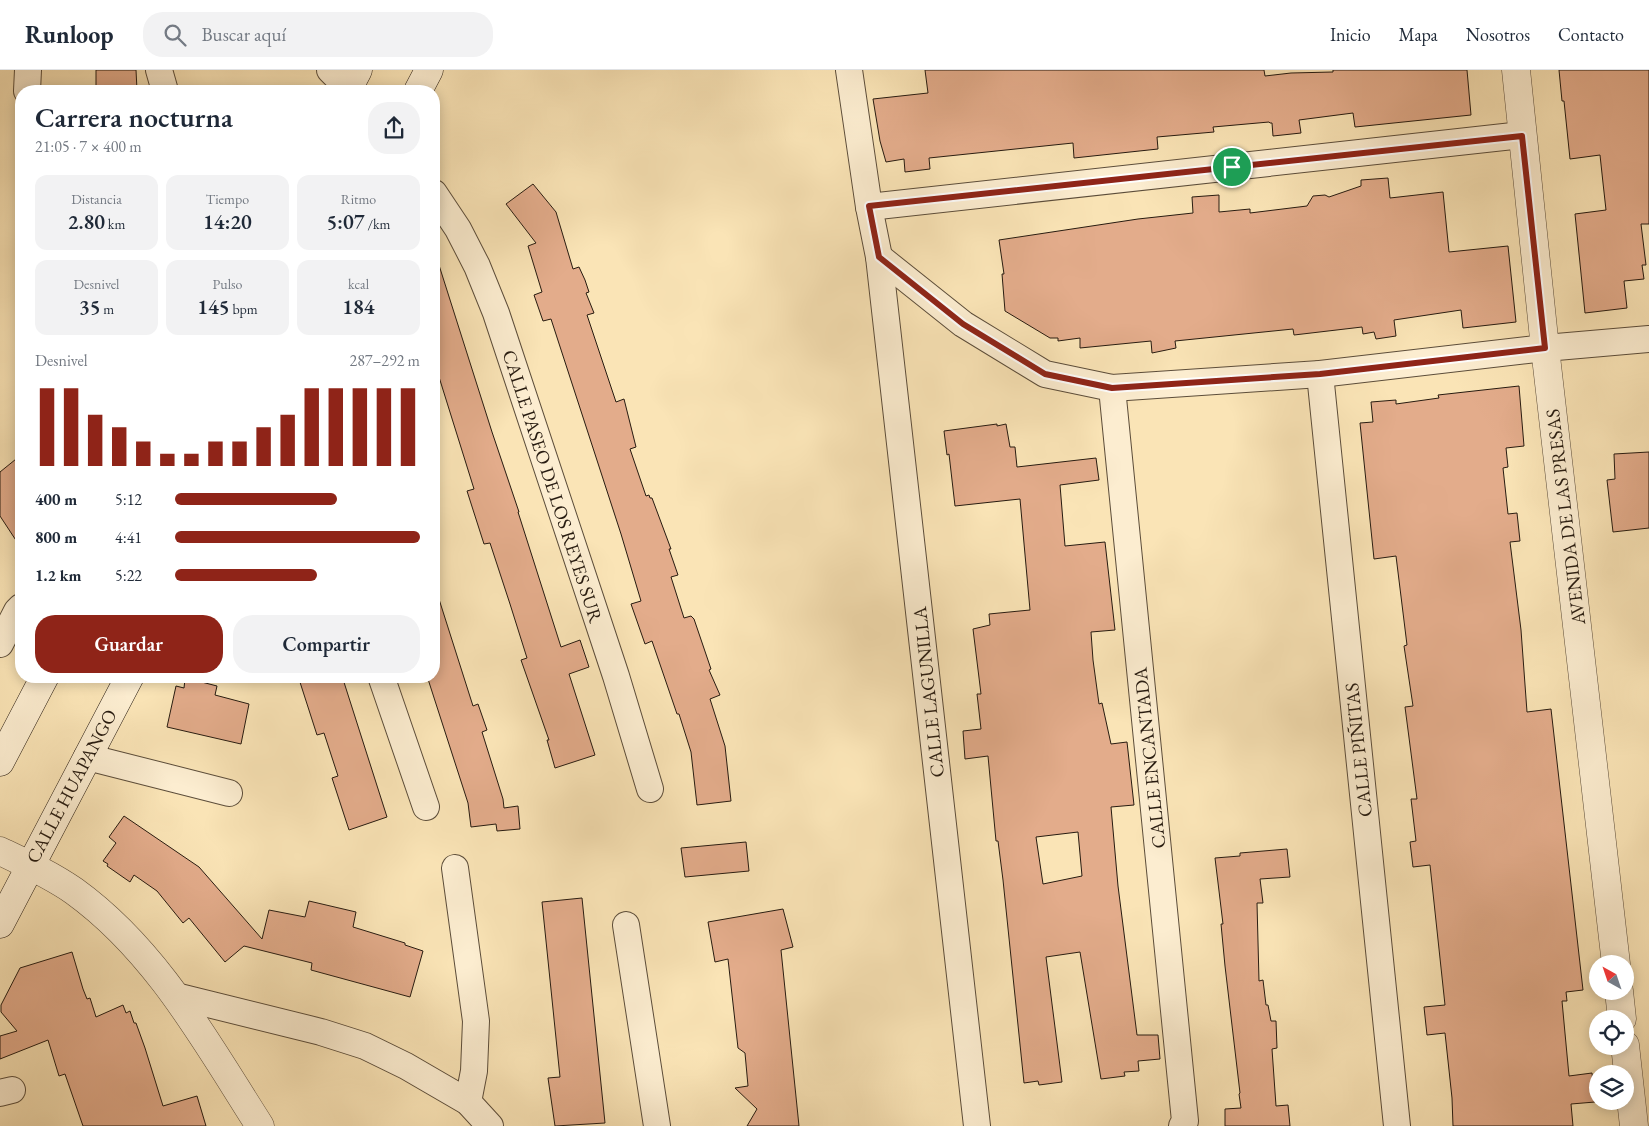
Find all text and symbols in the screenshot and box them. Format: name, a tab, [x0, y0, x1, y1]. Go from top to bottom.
search box	[143, 12, 493, 57]
text: Runloop	[25, 19, 113, 50]
icon: search	[161, 21, 189, 49]
text: Buscar aquí	[201, 22, 286, 47]
text: Inicio	[1330, 23, 1371, 46]
text: Mapa	[1399, 23, 1438, 46]
text: Nosotros	[1466, 23, 1530, 46]
text: Contacto	[1558, 23, 1624, 46]
text: Carrera nocturna	[35, 99, 233, 135]
button: share	[368, 102, 420, 154]
text: 21:05 · 7 × 400 m	[35, 136, 142, 157]
pin	[1211, 146, 1253, 188]
icon: arrive	[1218, 153, 1246, 181]
text: Distancia	[71, 190, 122, 208]
text: Tiempo	[206, 190, 249, 208]
text: Ritmo	[341, 190, 376, 208]
text: 2.80	[68, 208, 105, 235]
text: 14:20	[203, 208, 252, 235]
text: 5:07	[327, 208, 365, 235]
text: km	[105, 215, 125, 233]
text: /km	[365, 215, 390, 233]
text: Desnivel	[74, 275, 119, 293]
text: Pulso	[213, 275, 242, 293]
text: kcal	[348, 275, 369, 293]
text: 35	[79, 293, 100, 320]
text: 145	[197, 293, 230, 320]
text: 184	[342, 293, 375, 320]
text: m	[100, 300, 114, 318]
text: bpm	[230, 300, 258, 318]
street label: CALLE PASEO DE LOS REYES SUR	[497, 347, 609, 626]
text: Desnivel	[35, 350, 88, 371]
text: 287–292 m	[349, 350, 420, 371]
street label: AVENIDA DE LAS PRESAS	[1540, 407, 1591, 627]
text: 400 m	[35, 489, 77, 510]
text: 5:12	[115, 489, 142, 510]
text: 800 m	[35, 527, 77, 548]
text: 4:41	[115, 527, 142, 548]
text: 1.2 km	[35, 565, 81, 586]
text: 5:22	[115, 565, 142, 586]
street label: CALLE LAGUNILLA	[907, 604, 950, 779]
button: Guardar	[35, 615, 223, 673]
button: Compartir	[233, 615, 420, 673]
street label: CALLE ENCANTADA	[1127, 665, 1171, 850]
street label: CALLE PIÑITAS	[1339, 681, 1378, 818]
street label: CALLE HUAPANGO	[20, 705, 123, 868]
north arrow	[1589, 955, 1634, 1000]
map controls	[1589, 955, 1634, 1110]
button: locate	[1589, 1010, 1634, 1055]
button: layers	[1589, 1065, 1634, 1110]

